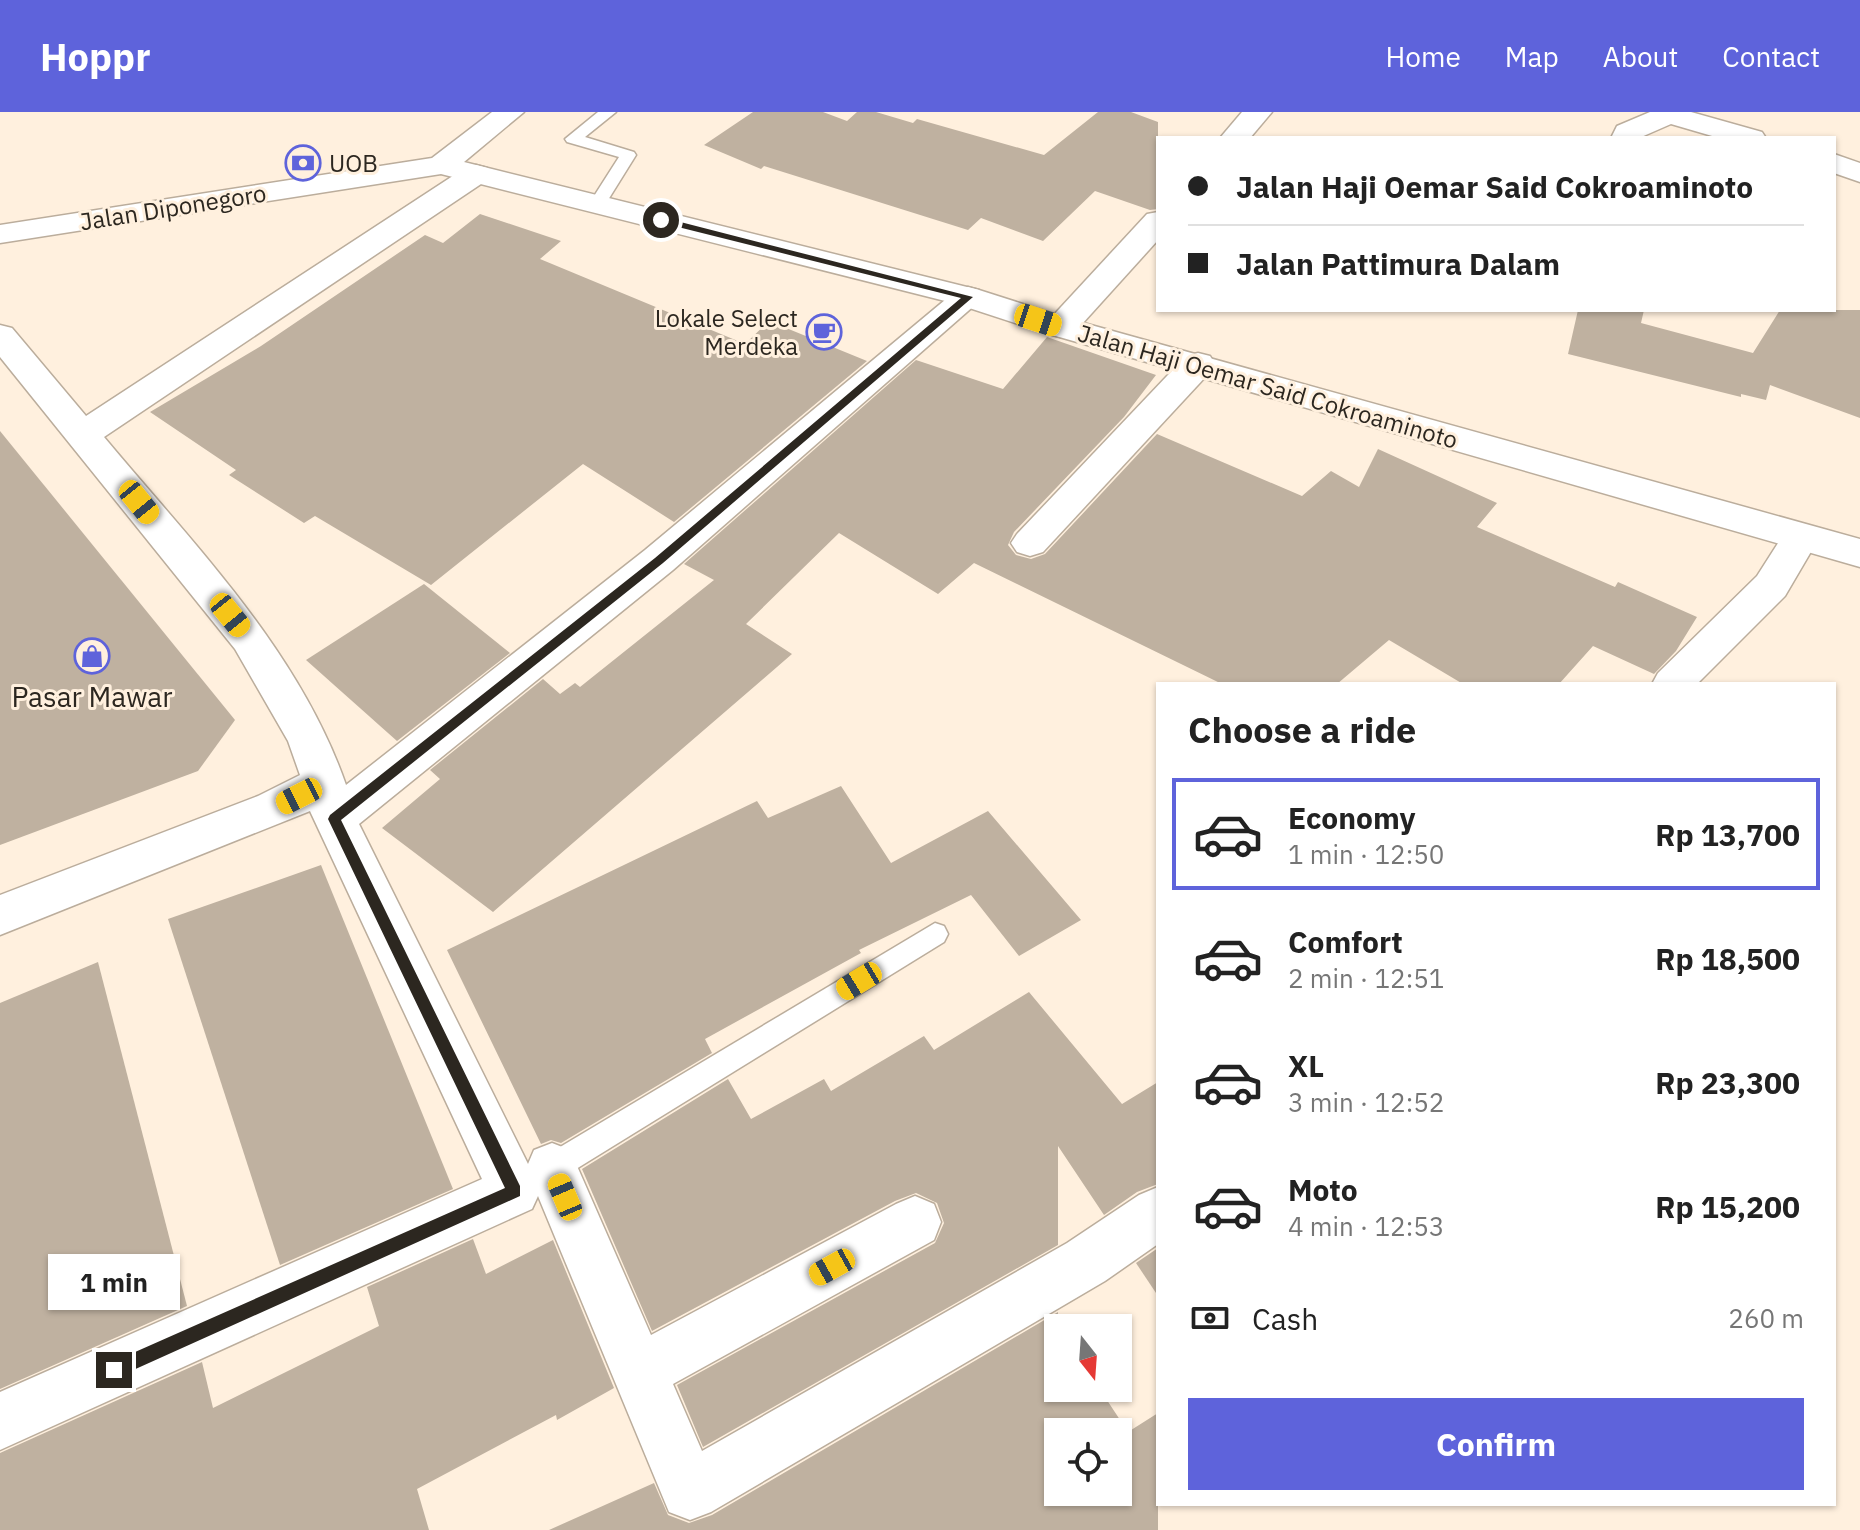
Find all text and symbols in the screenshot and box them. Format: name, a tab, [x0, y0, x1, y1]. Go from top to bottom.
text: Hoppr	[40, 32, 151, 81]
text: Home	[1385, 38, 1461, 75]
text: Map	[1505, 38, 1559, 75]
text: About	[1603, 38, 1678, 75]
text: Contact	[1722, 38, 1820, 75]
bank icon: UOB	[284, 144, 322, 182]
place label: UOB	[329, 147, 378, 179]
text: Jalan Haji Oemar Said Cokroaminoto	[1236, 167, 1753, 206]
street label: Jalan Diponegoro	[78, 176, 268, 238]
route start	[643, 202, 679, 238]
text: Jalan Pattimura Dalam	[1236, 244, 1560, 283]
car	[1011, 301, 1065, 339]
place label: Lokale Select Merdeka	[655, 302, 798, 362]
cafe icon: Lokale Select Merdeka	[805, 313, 843, 351]
street label: Jalan Haji Oemar Said Cokroaminoto	[1074, 316, 1462, 456]
car	[115, 476, 163, 528]
car	[206, 589, 254, 641]
shop icon: Pasar Mawar	[73, 637, 111, 675]
place label: Pasar Mawar	[11, 678, 173, 715]
text: Choose a ride	[1188, 706, 1416, 753]
car	[272, 774, 326, 818]
icon: car	[1192, 798, 1264, 870]
text: Economy	[1288, 798, 1416, 837]
text: Rp 13,700	[1655, 815, 1800, 854]
text: 1 min · 12:50	[1288, 837, 1444, 871]
icon: car	[1192, 922, 1264, 994]
text: Comfort	[1288, 922, 1403, 961]
text: Rp 18,500	[1655, 939, 1800, 978]
car	[832, 958, 886, 1004]
text: 2 min · 12:51	[1288, 961, 1444, 995]
icon: car	[1192, 1046, 1264, 1118]
text: XL	[1288, 1046, 1324, 1085]
text: Rp 23,300	[1655, 1063, 1800, 1102]
text: 3 min · 12:52	[1288, 1085, 1444, 1119]
car	[545, 1170, 585, 1224]
icon: car	[1192, 1170, 1264, 1242]
text: Moto	[1288, 1170, 1358, 1209]
text: Rp 15,200	[1655, 1187, 1800, 1226]
text: 4 min · 12:53	[1288, 1209, 1444, 1243]
car	[805, 1245, 859, 1289]
callout: 1 min	[48, 1254, 180, 1310]
text: 1 min	[80, 1265, 148, 1299]
icon: cash	[1188, 1296, 1232, 1340]
text: Cash	[1252, 1299, 1318, 1338]
text: 260 m	[1728, 1301, 1804, 1335]
north arrow	[1044, 1314, 1132, 1402]
map controls	[1044, 1314, 1132, 1506]
route end	[96, 1352, 132, 1388]
button: Confirm	[1188, 1398, 1804, 1490]
button: locate	[1044, 1418, 1132, 1506]

